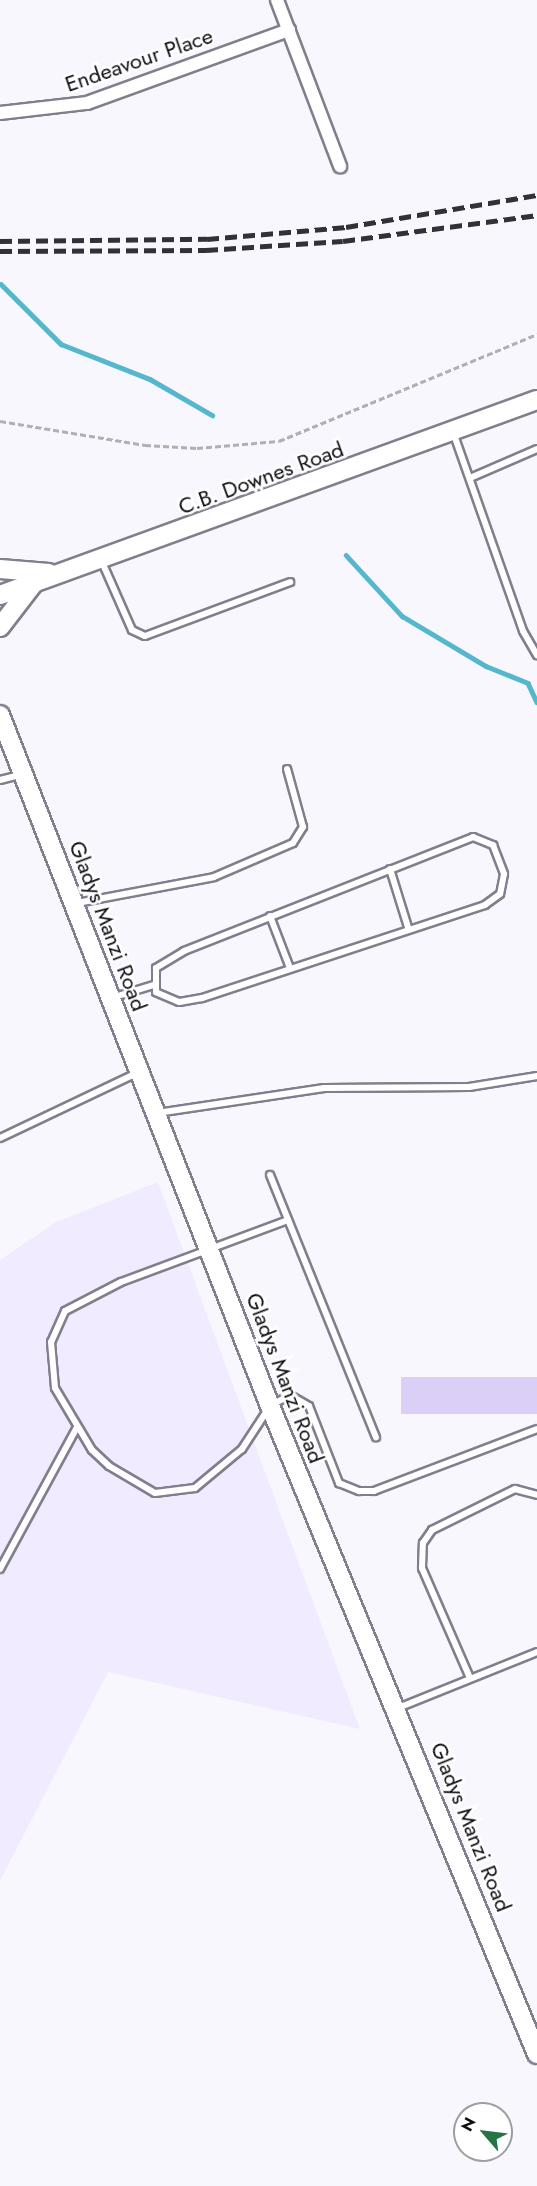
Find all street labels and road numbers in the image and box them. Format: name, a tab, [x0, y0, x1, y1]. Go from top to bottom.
street label: Endeavour Place	[62, 22, 216, 98]
street label: C.B. Downes Road	[175, 436, 347, 520]
street label: Gladys Manzi Road	[63, 837, 153, 1015]
street label: Gladys Manzi Road	[240, 1289, 330, 1467]
street label: Gladys Manzi Road	[425, 1739, 517, 1915]

